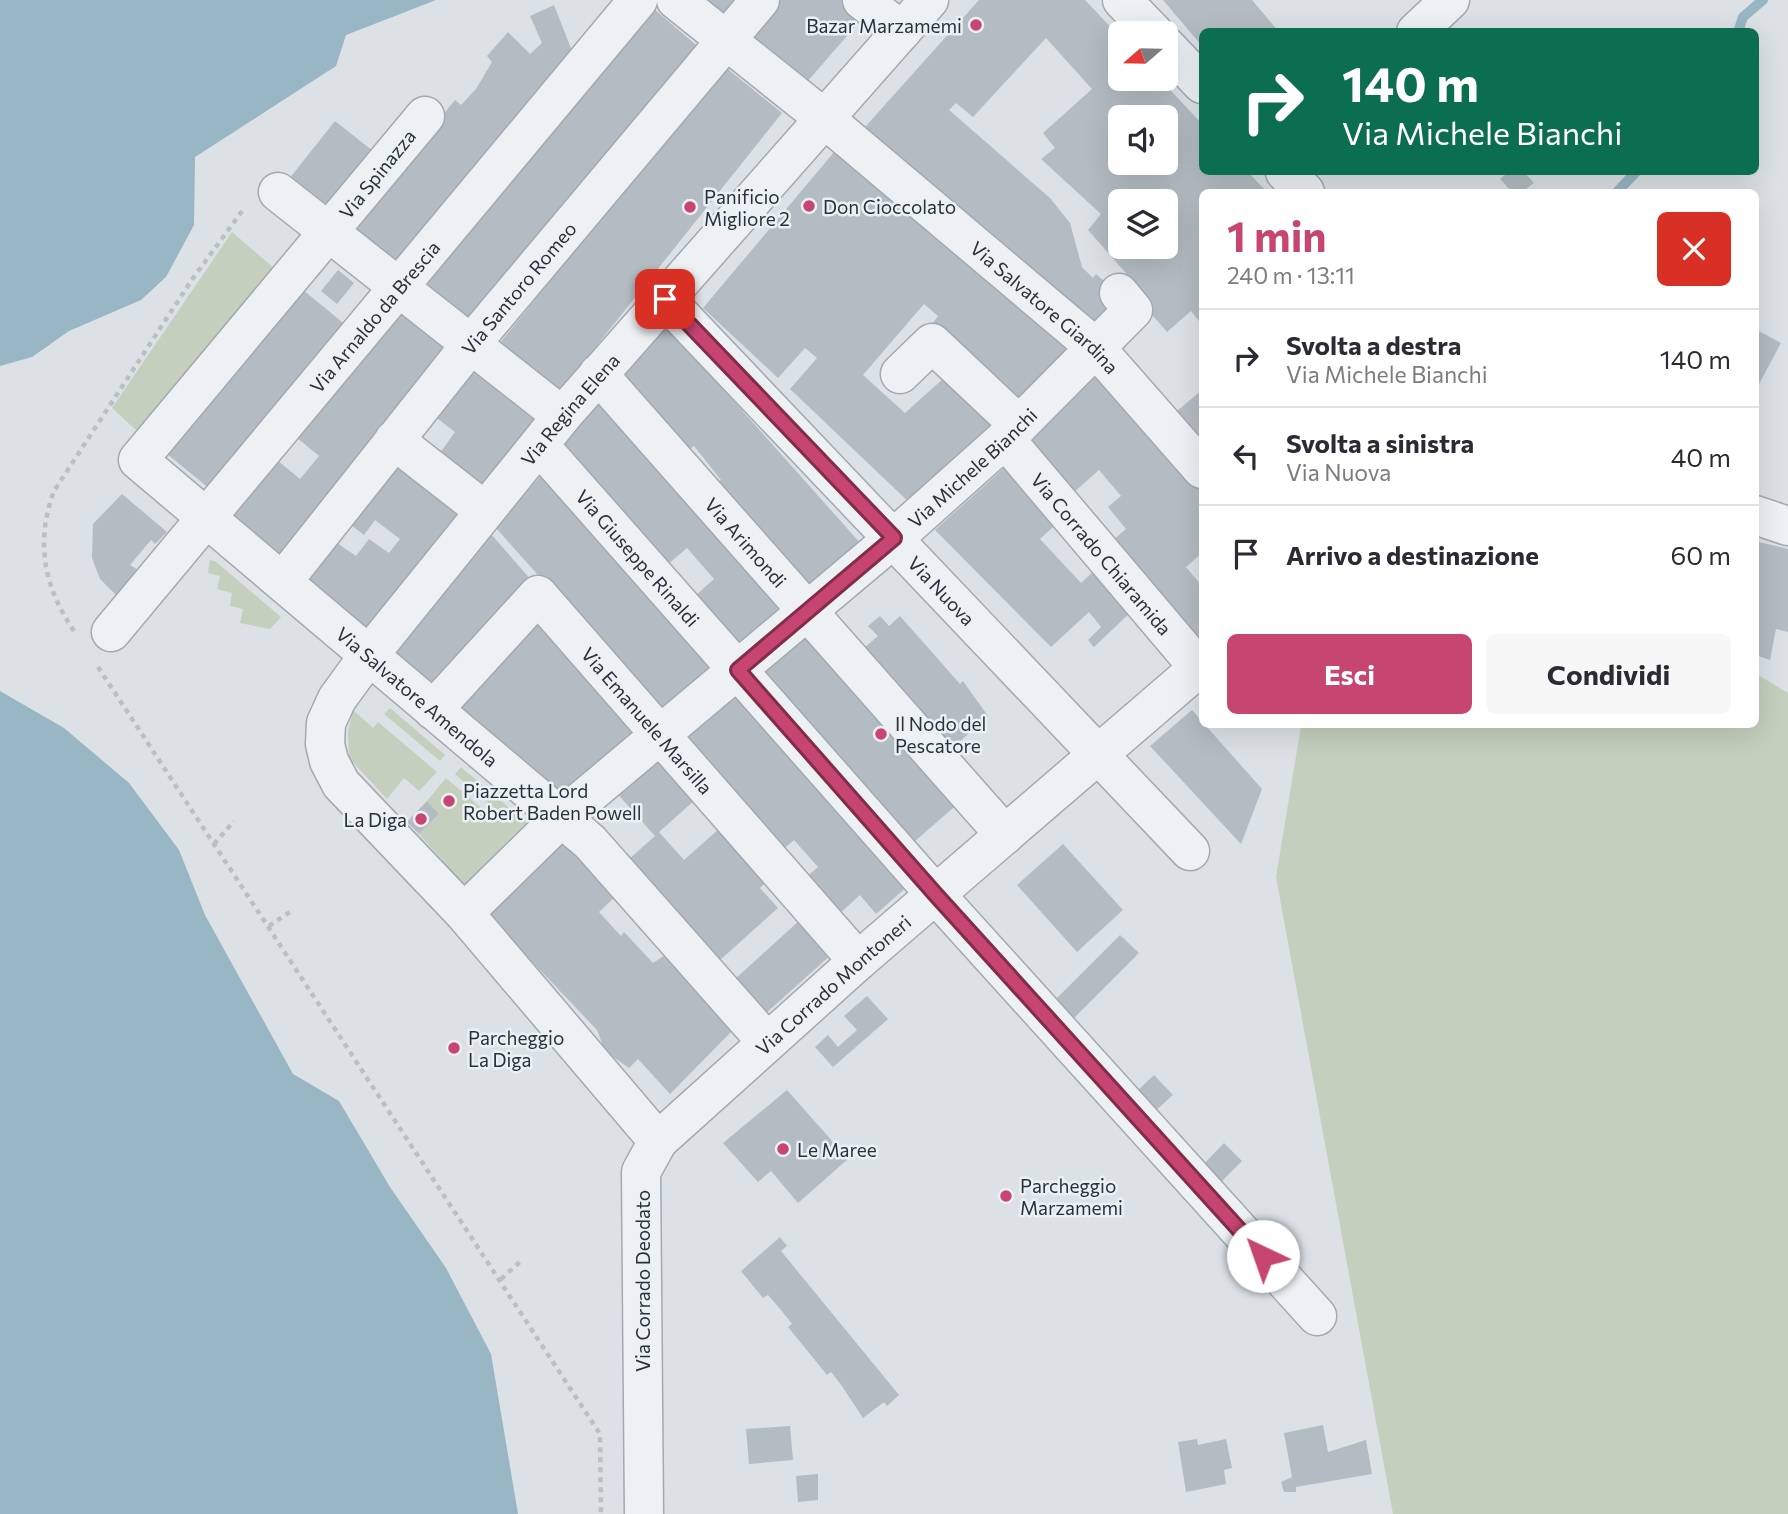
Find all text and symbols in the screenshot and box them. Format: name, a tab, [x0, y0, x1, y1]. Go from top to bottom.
place label: Bazar Marzamemi	[806, 14, 962, 37]
marker: Bazar Marzamemi	[968, 17, 984, 33]
north arrow	[1108, 21, 1178, 91]
map controls	[1108, 21, 1178, 259]
text: 140 m	[1342, 52, 1479, 112]
icon: right	[1227, 56, 1318, 147]
button: sound	[1108, 105, 1178, 175]
text: Via Michele Bianchi	[1342, 112, 1622, 152]
street label: Via Spinazza	[334, 125, 420, 223]
place label: Panificio Migliore 2	[704, 185, 790, 230]
button: layers	[1108, 189, 1178, 259]
place label: Don Cioccolato	[823, 195, 956, 218]
marker: Don Cioccolato	[801, 198, 817, 214]
marker: Panificio Migliore 2	[682, 199, 698, 215]
text: 1 min	[1227, 209, 1327, 261]
button: close	[1657, 212, 1731, 286]
street label: Via Santoro Romeo	[456, 217, 581, 359]
street label: Via Arnaldo da Brescia	[304, 236, 444, 397]
street label: Via Salvatore Giardina	[966, 236, 1124, 378]
text: 240 m · 13:11	[1227, 261, 1355, 289]
pin	[635, 269, 695, 329]
icon: arrive	[646, 280, 684, 318]
text: Svolta a destra	[1286, 329, 1461, 360]
icon: right	[1227, 339, 1265, 377]
text: 140 m	[1660, 343, 1731, 374]
street label: Via Regina Elena	[515, 348, 624, 470]
text: Via Michele Bianchi	[1286, 360, 1488, 388]
street label: Via Michele Bianchi	[903, 403, 1041, 532]
text: Svolta a sinistra	[1286, 427, 1474, 458]
icon: left	[1227, 437, 1265, 475]
text: 40 m	[1671, 441, 1731, 472]
text: Via Nuova	[1286, 458, 1391, 486]
street label: Via Corrado Chiaramida	[1027, 468, 1177, 639]
street label: Via Giuseppe Rinaldi	[572, 484, 705, 631]
street label: Via Arimondi	[701, 492, 792, 591]
icon: arrive	[1227, 535, 1265, 573]
text: Arrivo a destinazione	[1286, 539, 1539, 570]
text: 60 m	[1671, 539, 1731, 570]
street label: Via Nuova	[904, 551, 980, 630]
street label: Via Salvatore Amendola	[332, 621, 503, 771]
button: Esci	[1227, 634, 1472, 714]
button: Condividi	[1486, 634, 1731, 714]
street label: Via Emanuele Marsilla	[577, 642, 718, 798]
place label: Il Nodo del Pescatore	[895, 712, 986, 757]
marker: Il Nodo del Pescatore	[873, 726, 889, 742]
place label: Piazzetta Lord Robert Baden Powell	[463, 779, 642, 824]
marker: Piazzetta Lord Robert Baden Powell	[441, 793, 457, 809]
place label: La Diga	[344, 808, 407, 831]
marker: La Diga	[413, 811, 429, 827]
street label: Via Corrado Montoneri	[751, 910, 915, 1059]
place label: Parcheggio La Diga	[468, 1026, 564, 1071]
marker: Parcheggio La Diga	[446, 1040, 462, 1056]
place label: Le Maree	[797, 1138, 877, 1161]
marker: Le Maree	[775, 1141, 791, 1157]
place label: Parcheggio Marzamemi	[1020, 1174, 1123, 1219]
marker: Parcheggio Marzamemi	[998, 1188, 1014, 1204]
street label: Via Corrado Deodato	[631, 1190, 654, 1372]
position arrow	[1226, 1219, 1300, 1293]

